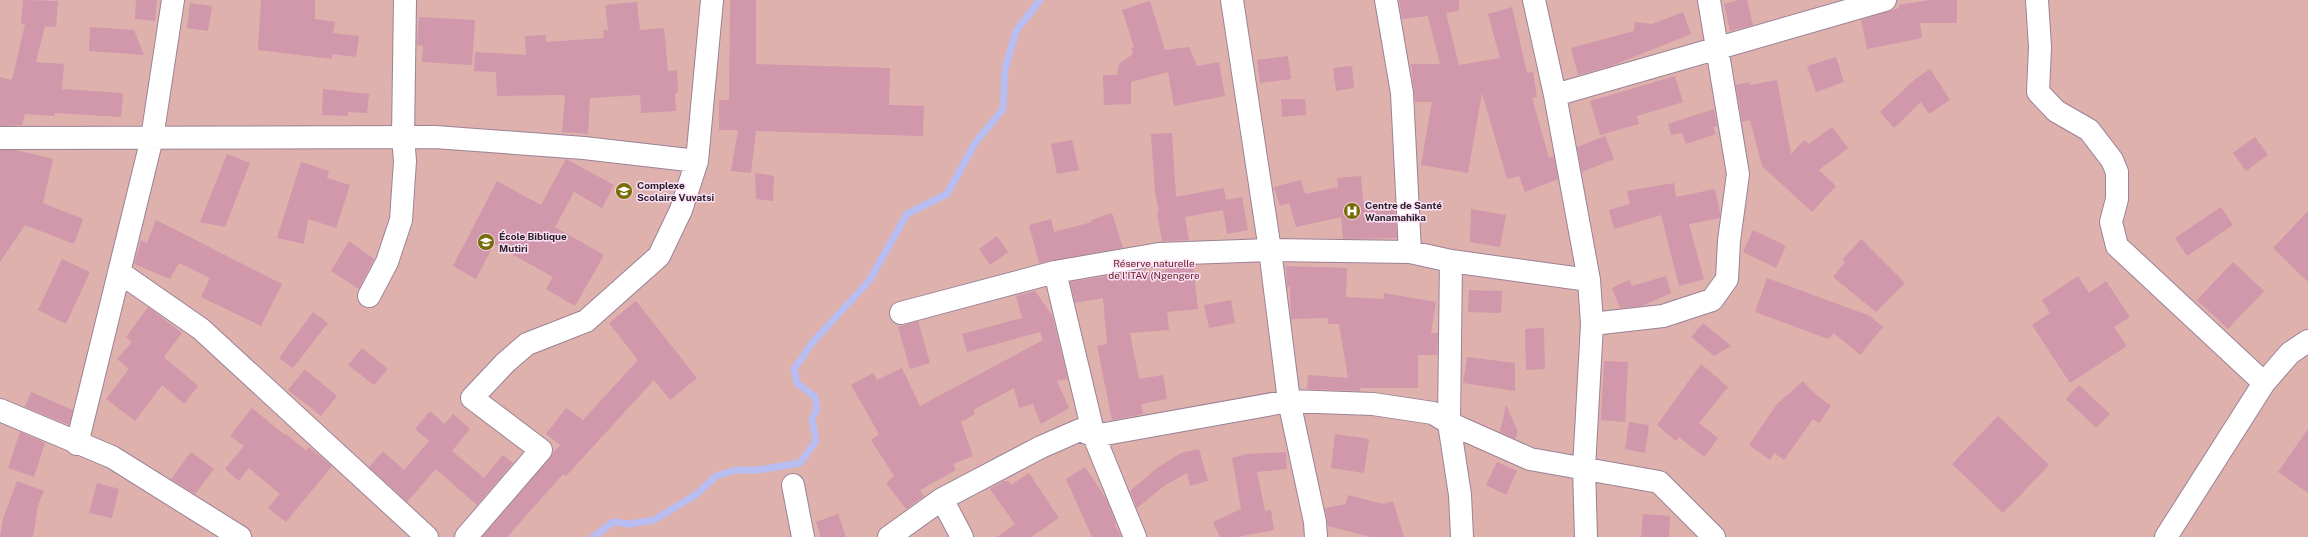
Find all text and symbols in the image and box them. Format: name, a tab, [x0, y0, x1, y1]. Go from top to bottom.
place label: Complexe Scolaire Vuvatsi	[637, 179, 715, 203]
school or university icon: Complexe Scolaire Vuvatsi	[614, 181, 634, 201]
place label: Centre de Santé Wanamahika	[1365, 199, 1442, 223]
hospital icon: Centre de Santé Wanamahika	[1342, 201, 1362, 221]
place label: École Biblique Mutiri	[499, 230, 567, 254]
school or university icon: École Biblique Mutiri	[476, 232, 496, 252]
park label: Réserve naturelle de l'ITAV (Ngengere	[1108, 257, 1200, 281]

